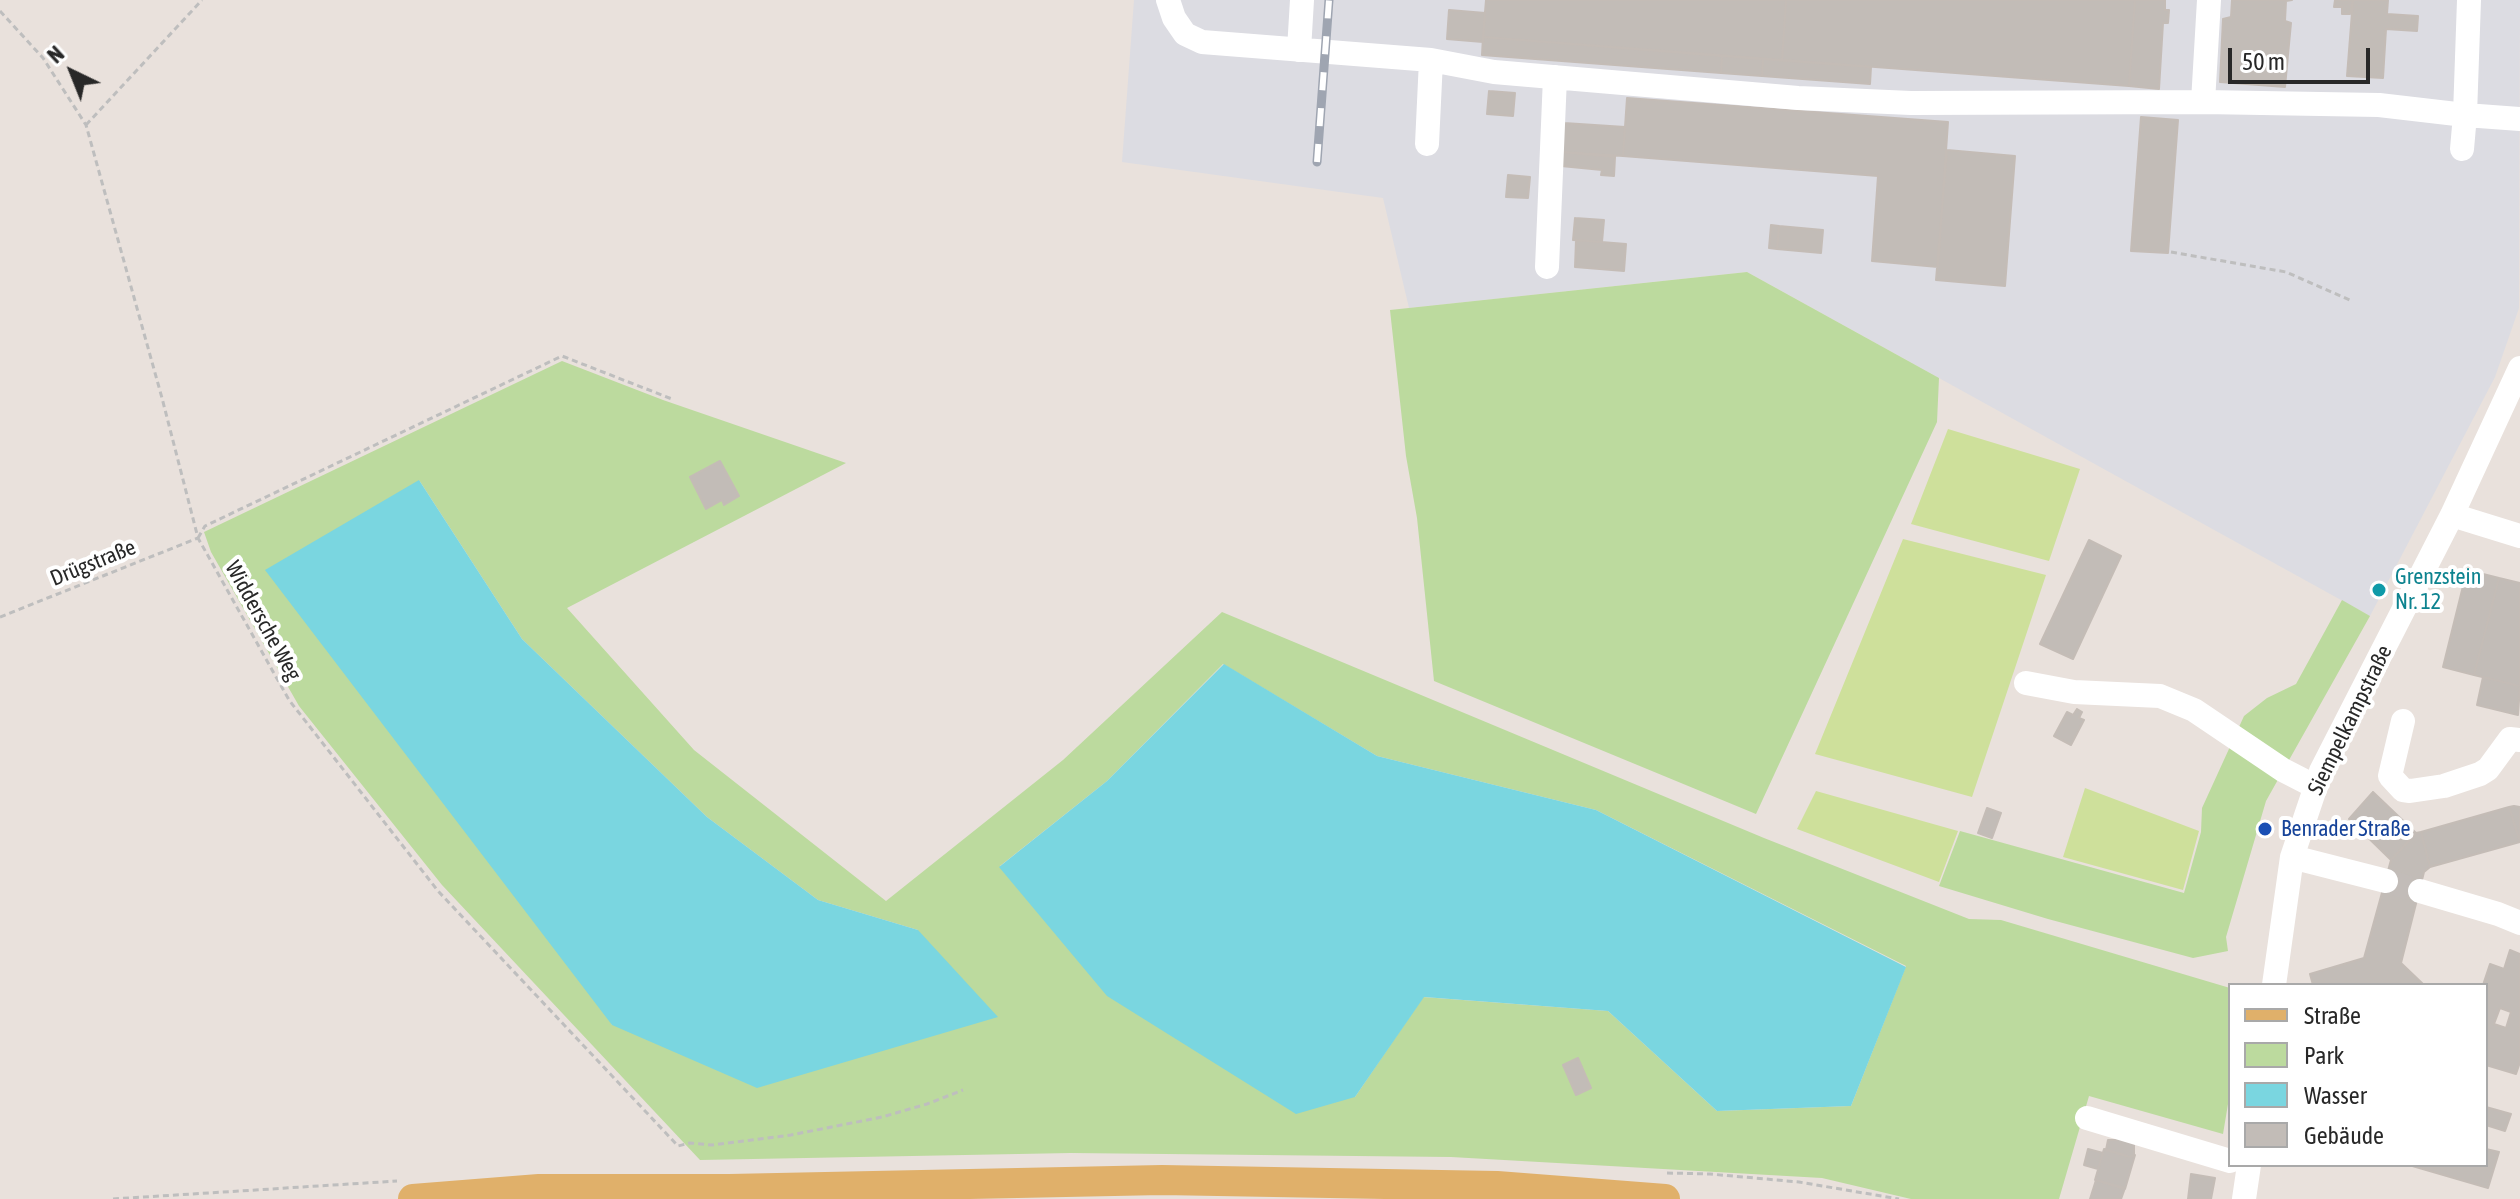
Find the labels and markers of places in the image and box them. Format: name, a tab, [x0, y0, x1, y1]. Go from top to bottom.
place label: Grenzstein Nr. 12	[2395, 564, 2481, 616]
marker: Grenzstein Nr. 12	[2370, 581, 2388, 599]
place label: Benrader Straße	[2281, 816, 2410, 842]
marker: Benrader Straße	[2256, 820, 2274, 838]

